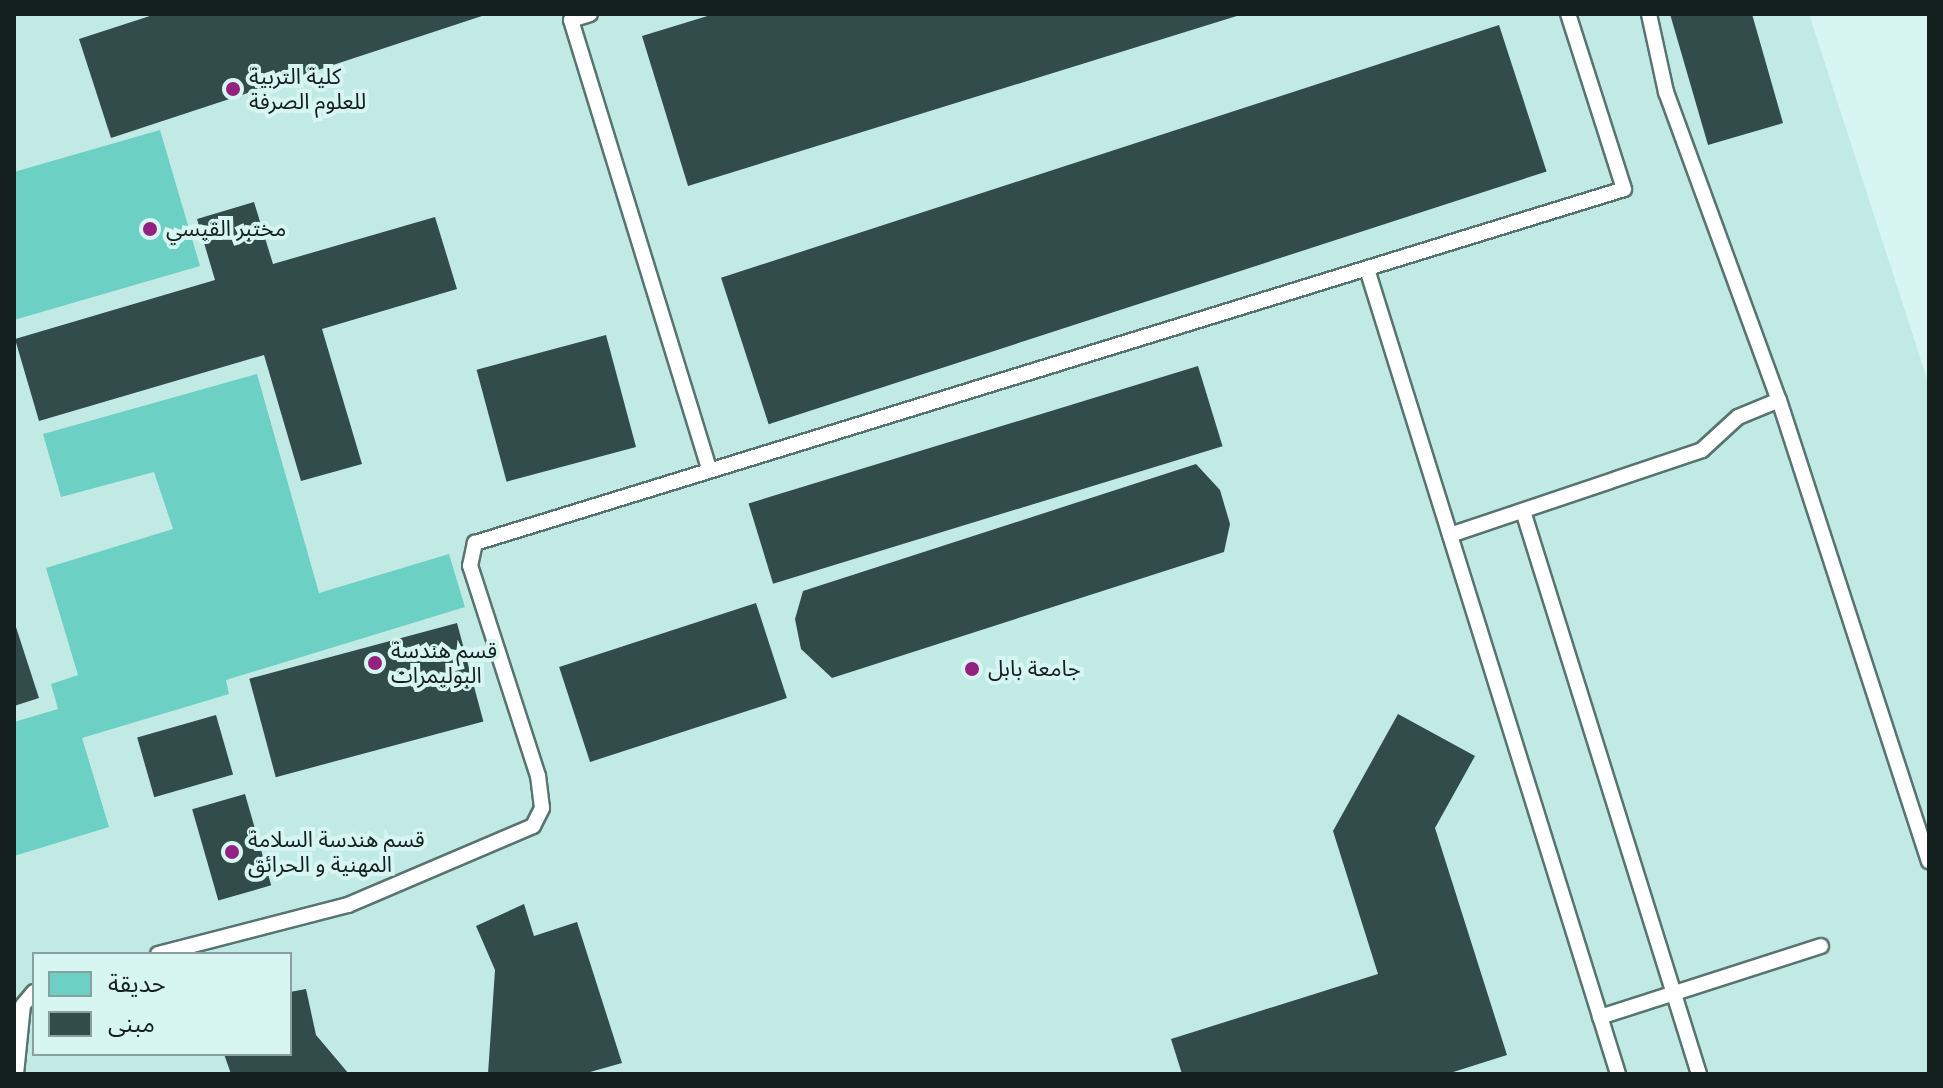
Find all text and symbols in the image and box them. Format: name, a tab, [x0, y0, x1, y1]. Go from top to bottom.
place label: كلية التربية للعلوم الصرفة	[249, 63, 366, 114]
marker: كلية التربية للعلوم الصرفة	[224, 80, 242, 98]
place label: مختبر القيسي	[166, 216, 286, 242]
marker: مختبر القيسي	[141, 220, 159, 238]
place label: قسم هندسة البوليمرات	[391, 637, 497, 688]
marker: قسم هندسة البوليمرات	[366, 654, 384, 672]
place label: جامعة بابل	[988, 656, 1081, 682]
marker: جامعة بابل	[963, 660, 981, 678]
place label: قسم هندسة السلامة المهنية و الحرائق	[248, 826, 425, 878]
marker: قسم هندسة السلامة المهنية و الحرائق	[223, 843, 241, 861]
legend	[32, 952, 292, 1056]
text: حديقة	[108, 969, 166, 998]
text: مبنى	[108, 1009, 155, 1038]

